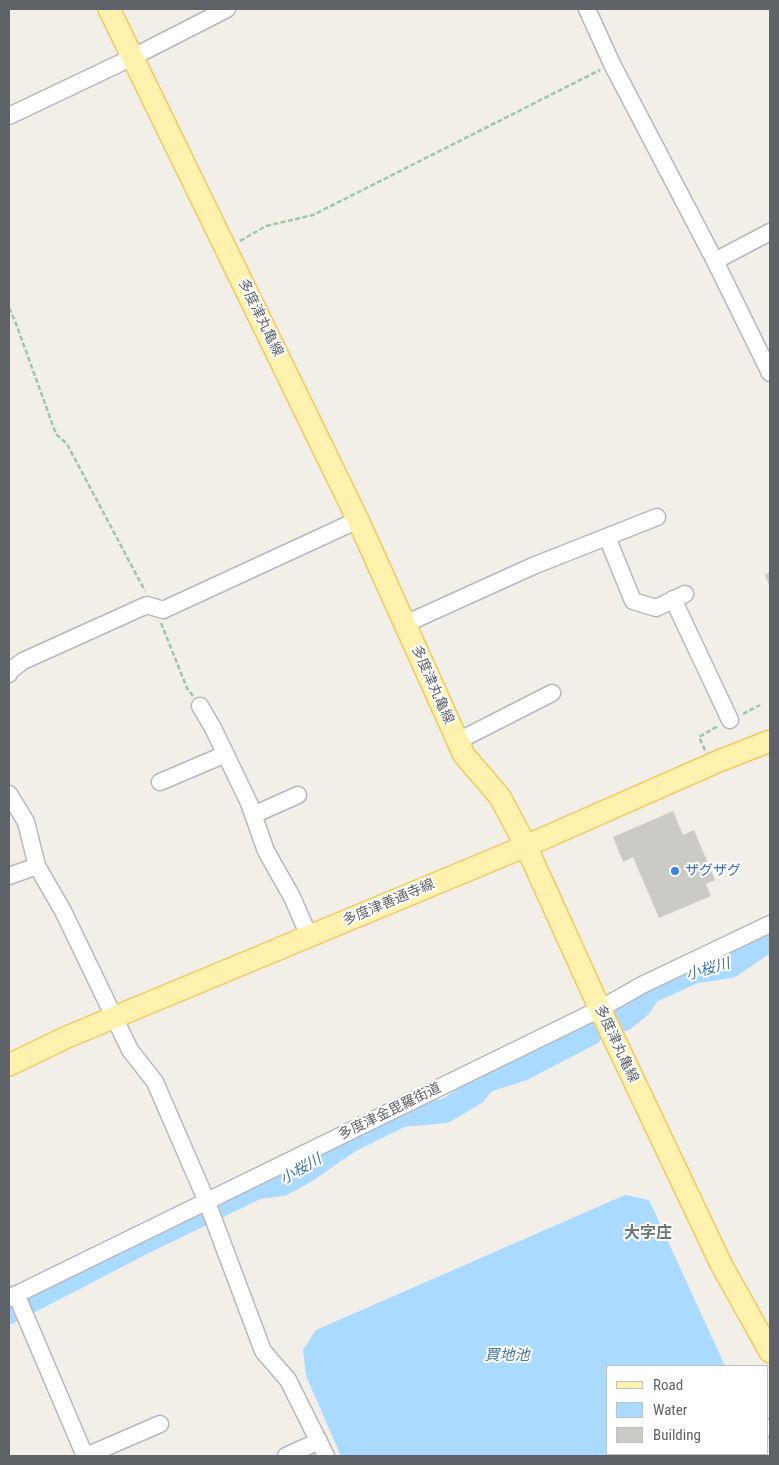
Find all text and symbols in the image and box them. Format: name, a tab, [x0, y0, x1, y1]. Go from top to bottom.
street label: 多度津丸亀線	[234, 277, 286, 359]
street label: 多度津丸亀線	[407, 643, 457, 727]
place label: ザグザグ	[685, 863, 741, 879]
marker: ザグザグ	[669, 865, 681, 877]
street label: 多度津善通寺線	[341, 876, 437, 930]
water label: 小桜川	[684, 955, 732, 985]
street label: 多度津丸亀線	[591, 1002, 641, 1086]
street label: 多度津金毘羅街道	[336, 1080, 444, 1144]
water label: 小桜川	[277, 1151, 325, 1189]
district label: 大字庄	[624, 1224, 672, 1244]
water label: 買地池	[485, 1347, 529, 1365]
legend	[606, 1365, 769, 1455]
text: Road	[653, 1376, 683, 1394]
text: Water	[653, 1401, 687, 1419]
text: Building	[653, 1426, 701, 1444]

